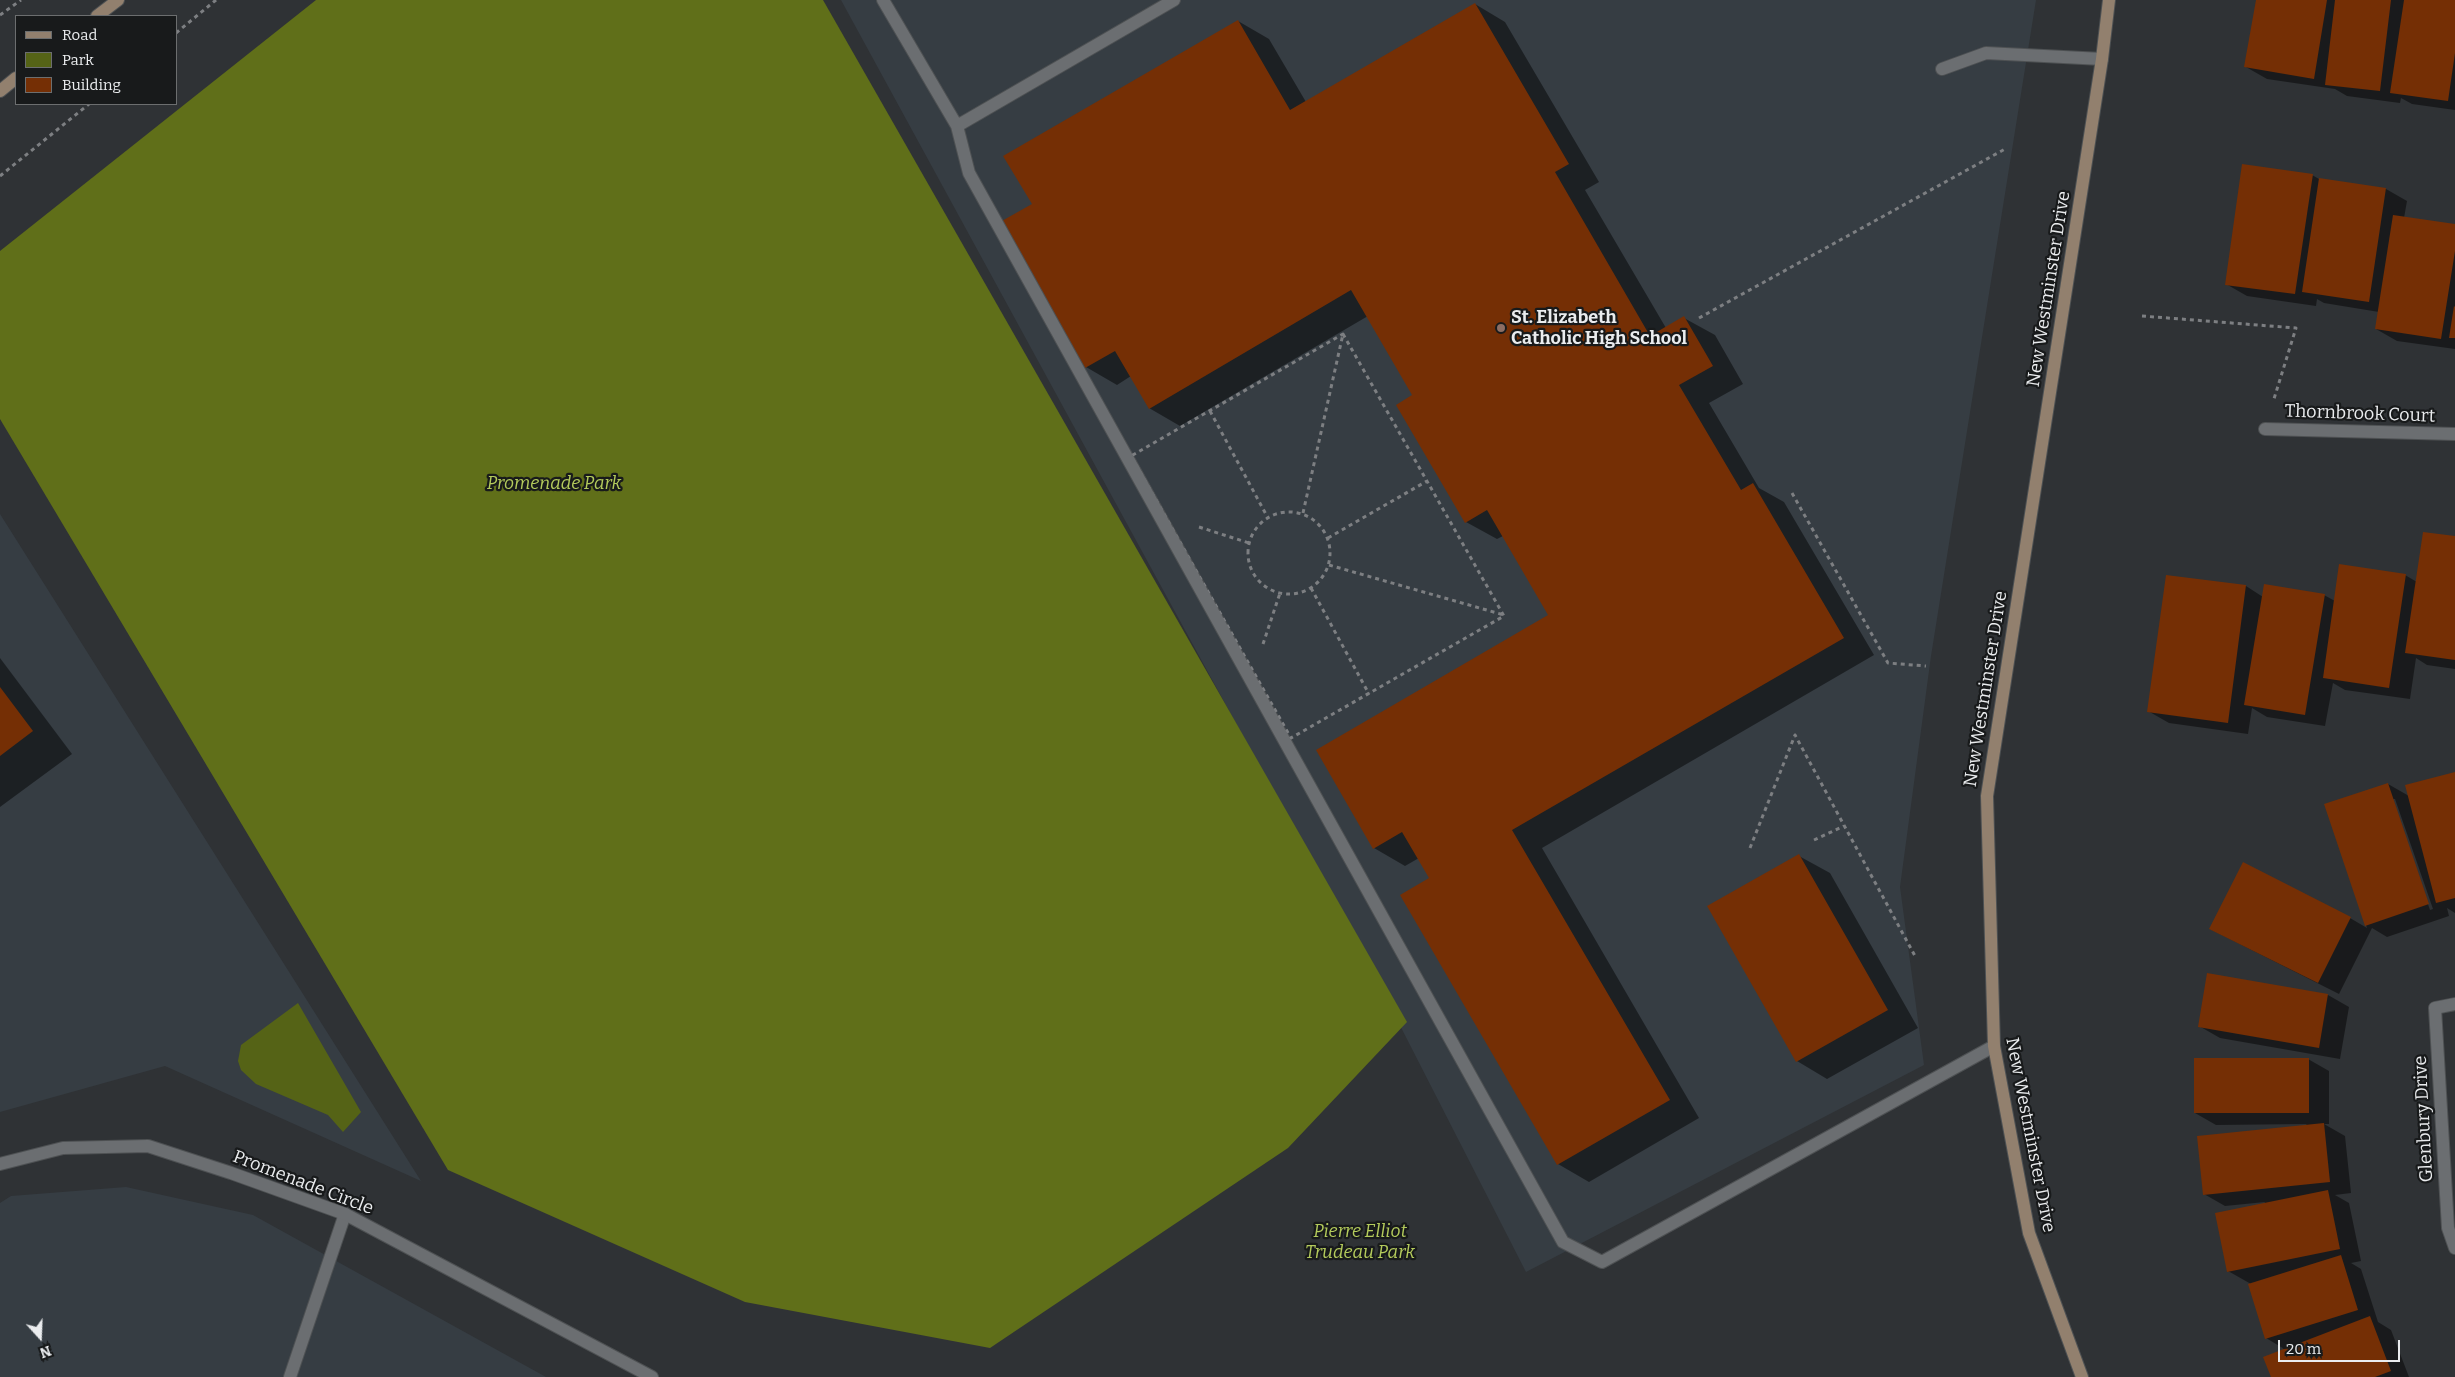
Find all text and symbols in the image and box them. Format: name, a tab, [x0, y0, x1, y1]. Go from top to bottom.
legend	[15, 15, 178, 105]
text: Road	[62, 26, 97, 44]
text: Park	[62, 51, 94, 69]
text: Building	[62, 76, 121, 94]
street label: New Westminster Drive	[2023, 189, 2075, 389]
place label: St. Elizabeth Catholic High School	[1511, 307, 1687, 350]
marker: St. Elizabeth Catholic High School	[1495, 322, 1507, 334]
street label: Thornbrook Court	[2284, 401, 2436, 427]
park label: Promenade Park	[487, 473, 621, 495]
street label: New Westminster Drive	[1960, 589, 2012, 789]
street label: New Westminster Drive	[2000, 1036, 2060, 1234]
street label: Glenbury Drive	[2410, 1055, 2438, 1183]
street label: Promenade Circle	[230, 1146, 376, 1220]
park label: Pierre Elliot Trudeau Park	[1305, 1221, 1415, 1264]
north arrow	[15, 1312, 65, 1362]
scale bar	[2280, 1330, 2402, 1362]
text: 20 m	[2286, 1340, 2321, 1358]
text: N	[37, 1342, 53, 1361]

